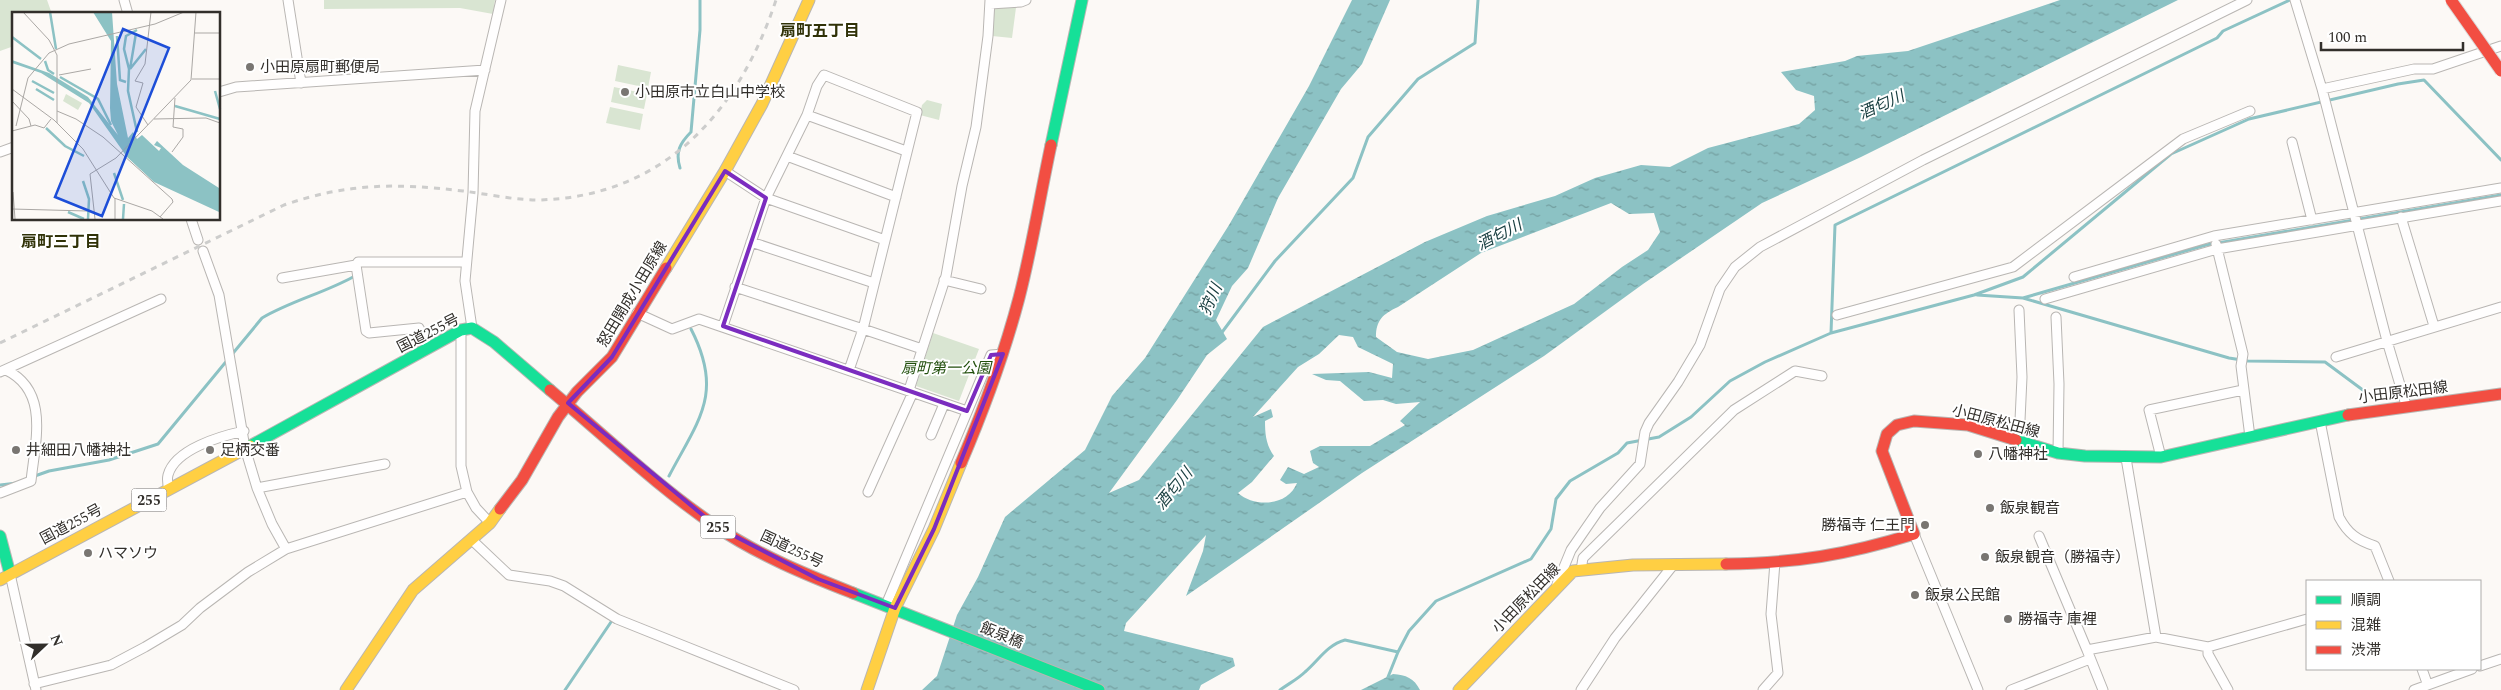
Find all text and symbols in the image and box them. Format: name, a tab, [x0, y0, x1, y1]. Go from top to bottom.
inset map	[12, 12, 220, 220]
district label: 扇町五丁目	[780, 19, 860, 43]
scale bar	[2321, 20, 2464, 52]
text: 100 m	[2328, 26, 2367, 49]
place label: 小田原扇町郵便局	[260, 56, 380, 79]
marker: 小田原扇町郵便局	[244, 61, 256, 73]
place label: 小田原市立白山中学校	[635, 81, 785, 104]
water label: 酒匂川	[1855, 83, 1910, 126]
marker: 小田原市立白山中学校	[619, 86, 631, 98]
water label: 酒匂川	[1473, 212, 1528, 256]
district label: 扇町三丁目	[21, 230, 101, 254]
street label: 怒田開成小田原線	[592, 237, 673, 352]
water label: 狩川	[1193, 278, 1229, 319]
street label: 国道255号	[393, 308, 464, 359]
park label: 扇町第一公園	[901, 357, 993, 380]
street label: 小田原松田線	[2357, 376, 2449, 409]
street label: 小田原松田線	[1949, 399, 2042, 444]
place label: 井細田八幡神社	[26, 439, 131, 462]
place label: 足柄交番	[220, 439, 280, 462]
place label: 八幡神社	[1988, 443, 2048, 466]
marker: 井細田八幡神社	[10, 444, 22, 456]
marker: 足柄交番	[204, 444, 216, 456]
marker: 八幡神社	[1972, 448, 1984, 460]
water label: 酒匂川	[1149, 461, 1200, 515]
road number: 255	[132, 488, 166, 512]
place label: 飯泉観音	[2000, 497, 2060, 520]
street label: 国道255号	[36, 498, 106, 550]
marker: 飯泉観音	[1984, 502, 1996, 514]
place label: 勝福寺 仁王門	[1821, 514, 1915, 537]
road number: 255	[700, 516, 736, 538]
marker: 勝福寺 仁王門	[1919, 519, 1931, 531]
street label: 国道255号	[756, 525, 827, 574]
place label: ハマソウ	[98, 542, 158, 565]
place label: 飯泉観音（勝福寺）	[1995, 546, 2130, 569]
marker: ハマソウ	[82, 547, 94, 559]
marker: 飯泉観音（勝福寺）	[1979, 551, 1991, 563]
street label: 小田原松田線	[1487, 558, 1566, 639]
legend	[2306, 580, 2481, 670]
place label: 飯泉公民館	[1925, 584, 2000, 607]
marker: 飯泉公民館	[1909, 589, 1921, 601]
text: 順調	[2351, 589, 2381, 612]
place label: 勝福寺 庫裡	[2018, 608, 2097, 631]
marker: 勝福寺 庫裡	[2002, 613, 2014, 625]
text: 混雑	[2351, 614, 2381, 637]
street label: 飯泉橋	[977, 616, 1027, 655]
north arrow	[20, 620, 70, 670]
text: N	[45, 631, 68, 650]
text: 渋滞	[2351, 639, 2381, 662]

